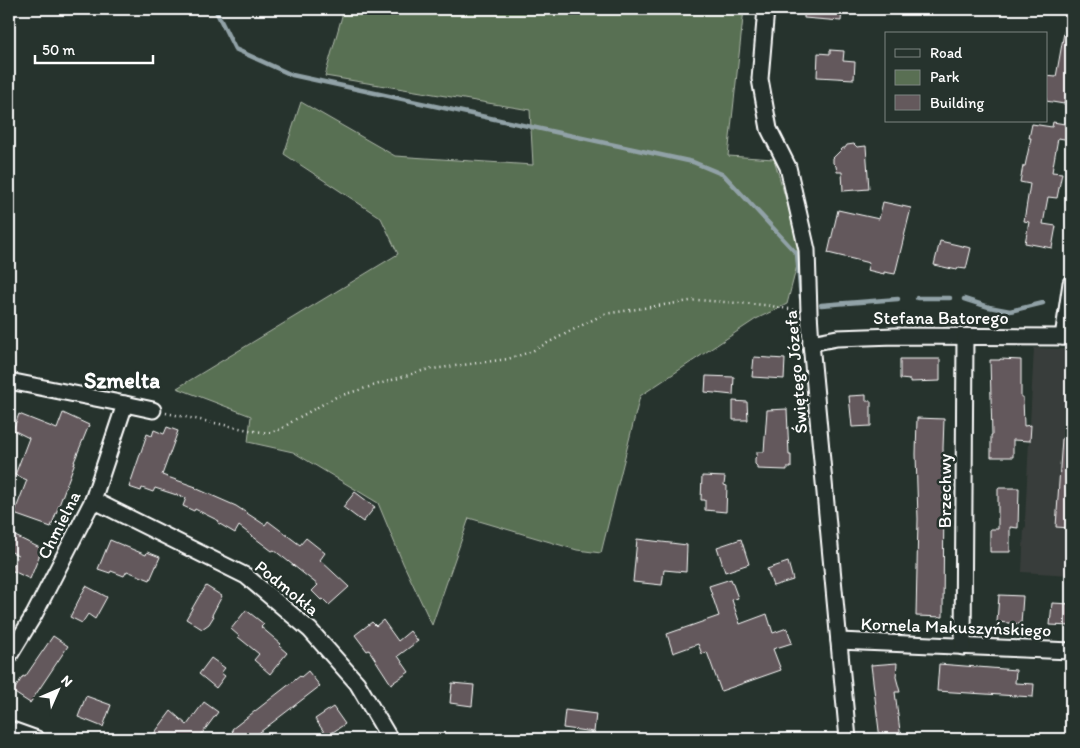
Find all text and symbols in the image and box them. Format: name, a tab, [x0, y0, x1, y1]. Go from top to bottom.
scale bar	[35, 32, 152, 64]
legend	[885, 32, 1048, 122]
text: 50 m	[42, 41, 75, 59]
text: Road	[930, 44, 963, 62]
text: Park	[930, 68, 960, 86]
text: Building	[930, 94, 984, 112]
street label: Stefana Batorego	[873, 307, 1009, 329]
street label: Świętego Józefa	[780, 309, 812, 434]
district label: Szmelta	[84, 367, 160, 394]
street label: Brzechwy	[934, 453, 956, 528]
street label: Chmielna	[33, 487, 86, 563]
street label: Podmokła	[250, 555, 324, 621]
street label: Kornela Makuszyńskiego	[860, 613, 1052, 641]
north arrow	[32, 666, 82, 716]
text: N	[57, 672, 76, 691]

